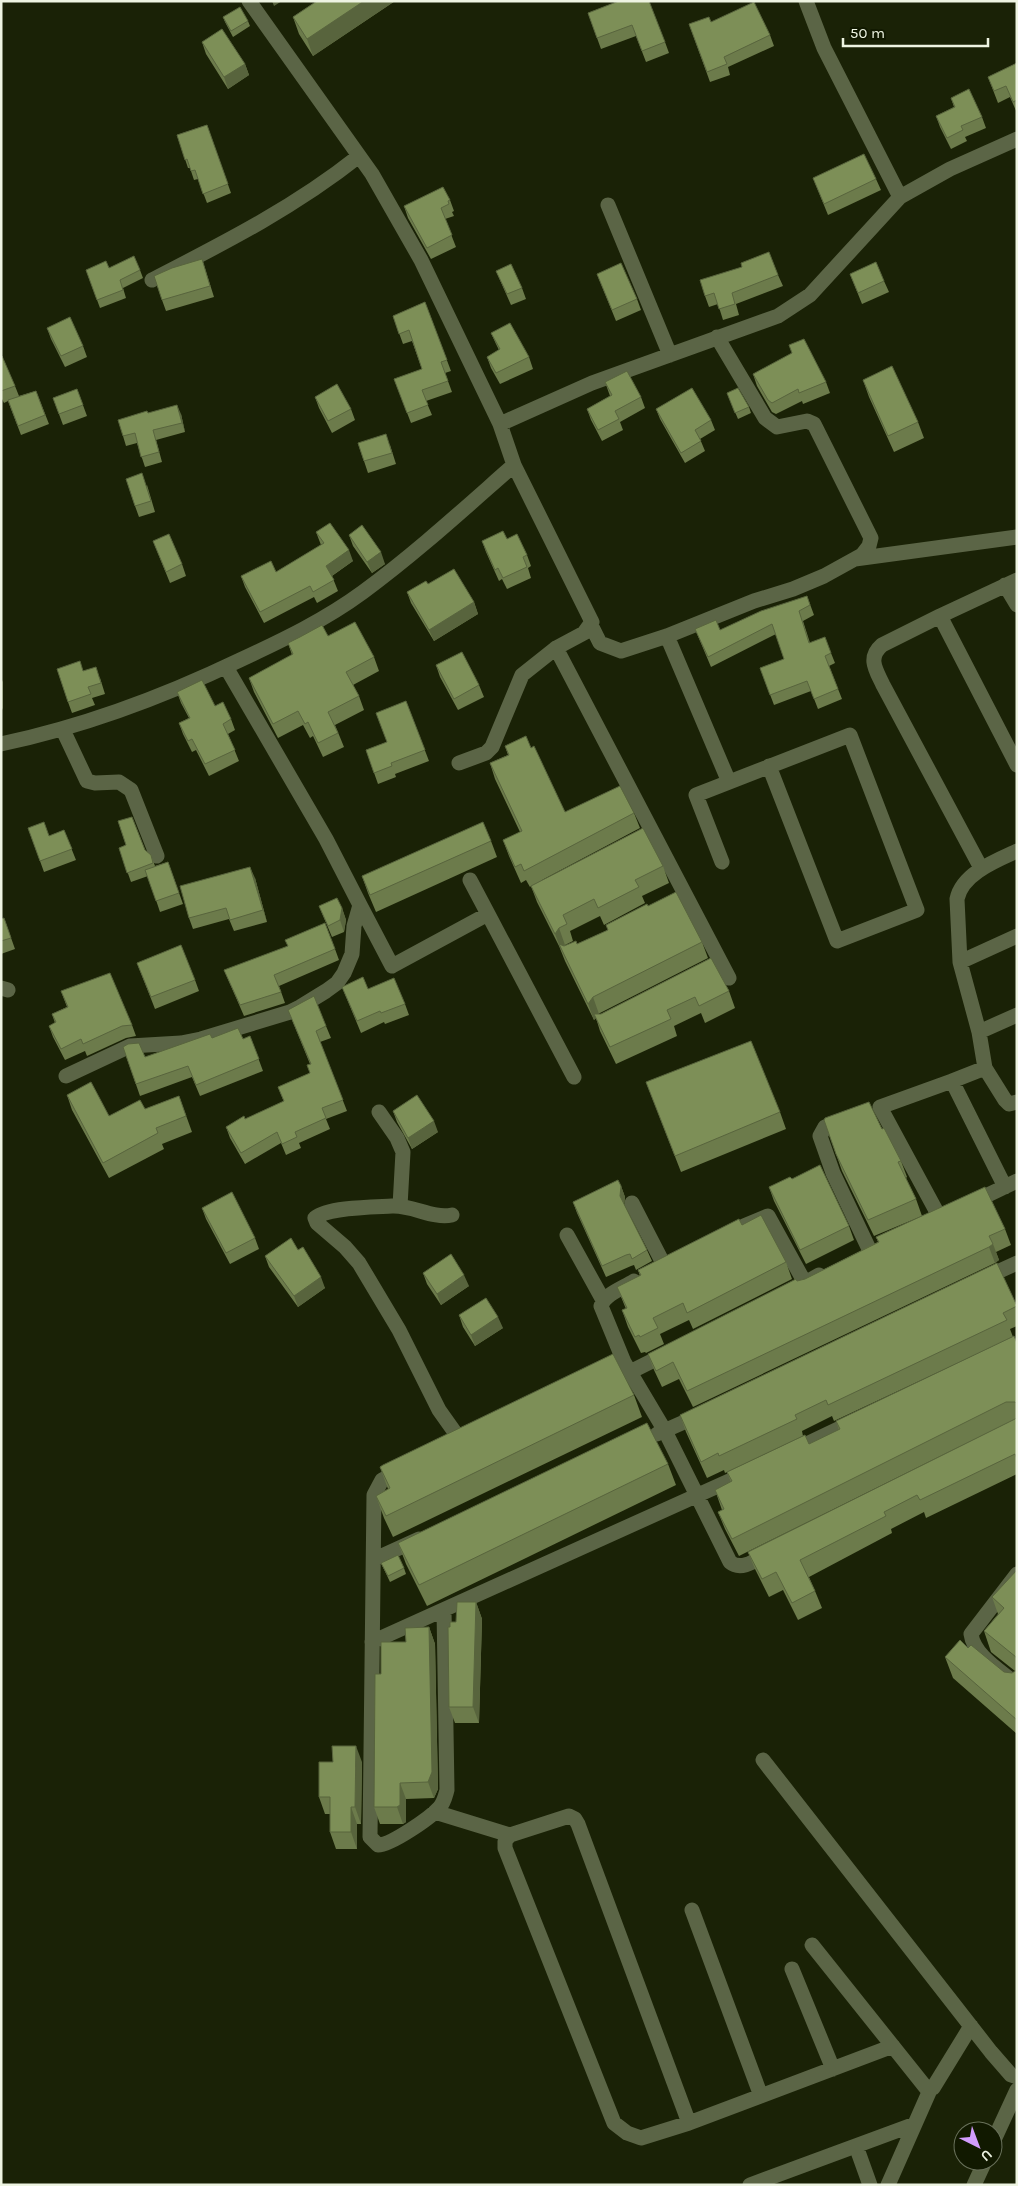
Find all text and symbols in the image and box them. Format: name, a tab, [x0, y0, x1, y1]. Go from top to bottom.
scale bar	[843, 15, 988, 47]
text: 50 m	[850, 24, 885, 42]
north arrow	[953, 2121, 1003, 2171]
text: U	[977, 2146, 996, 2165]

